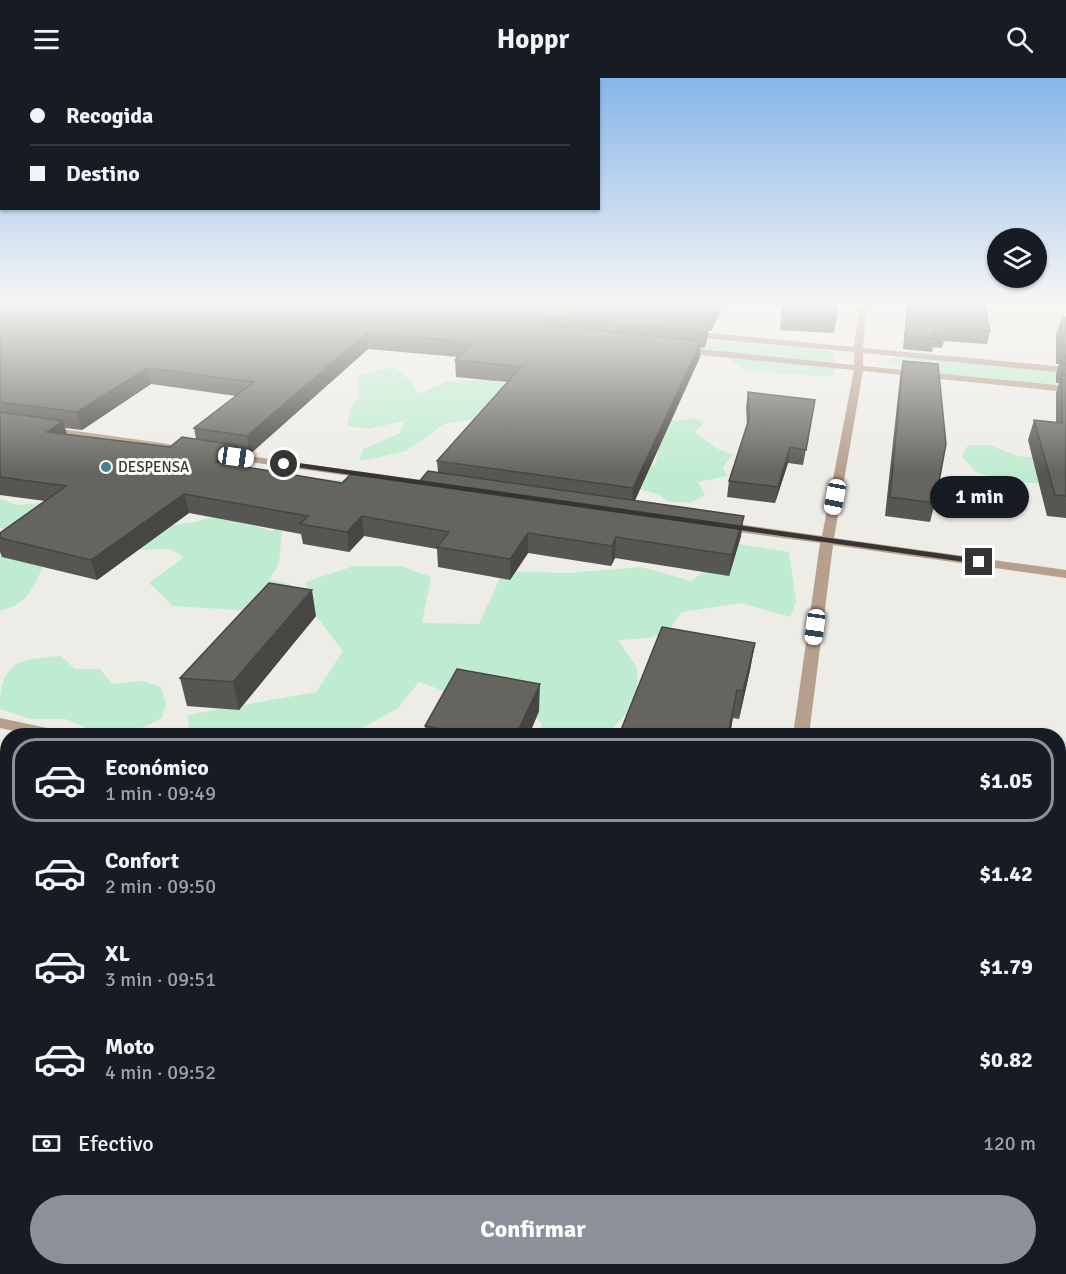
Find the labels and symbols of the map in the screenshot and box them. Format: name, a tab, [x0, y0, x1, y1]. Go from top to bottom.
car	[217, 446, 255, 468]
route start	[270, 450, 297, 477]
place label: DESPENSA	[118, 458, 189, 476]
marker: DESPENSA	[99, 460, 113, 474]
callout: 1 min	[930, 475, 1028, 517]
car	[823, 478, 847, 516]
route end	[965, 548, 992, 575]
car	[804, 608, 826, 646]

